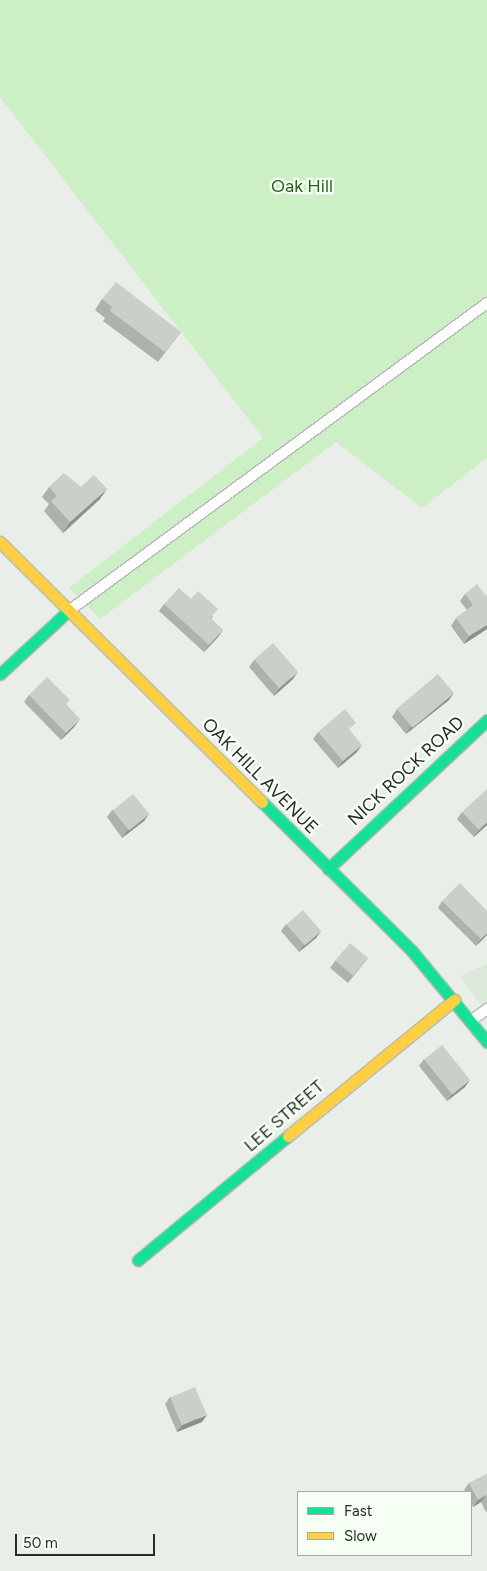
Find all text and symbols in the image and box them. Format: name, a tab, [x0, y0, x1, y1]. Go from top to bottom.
park label: Oak Hill	[271, 175, 333, 197]
street label: NICK ROCK ROAD	[344, 712, 468, 830]
street label: OAK HILL AVENUE	[198, 714, 322, 838]
street label: LEE STREET	[240, 1075, 328, 1157]
legend	[297, 1491, 472, 1556]
text: Fast	[344, 1502, 372, 1520]
scale bar	[18, 1524, 158, 1556]
text: Slow	[344, 1527, 377, 1545]
text: 50 m	[23, 1534, 58, 1552]

